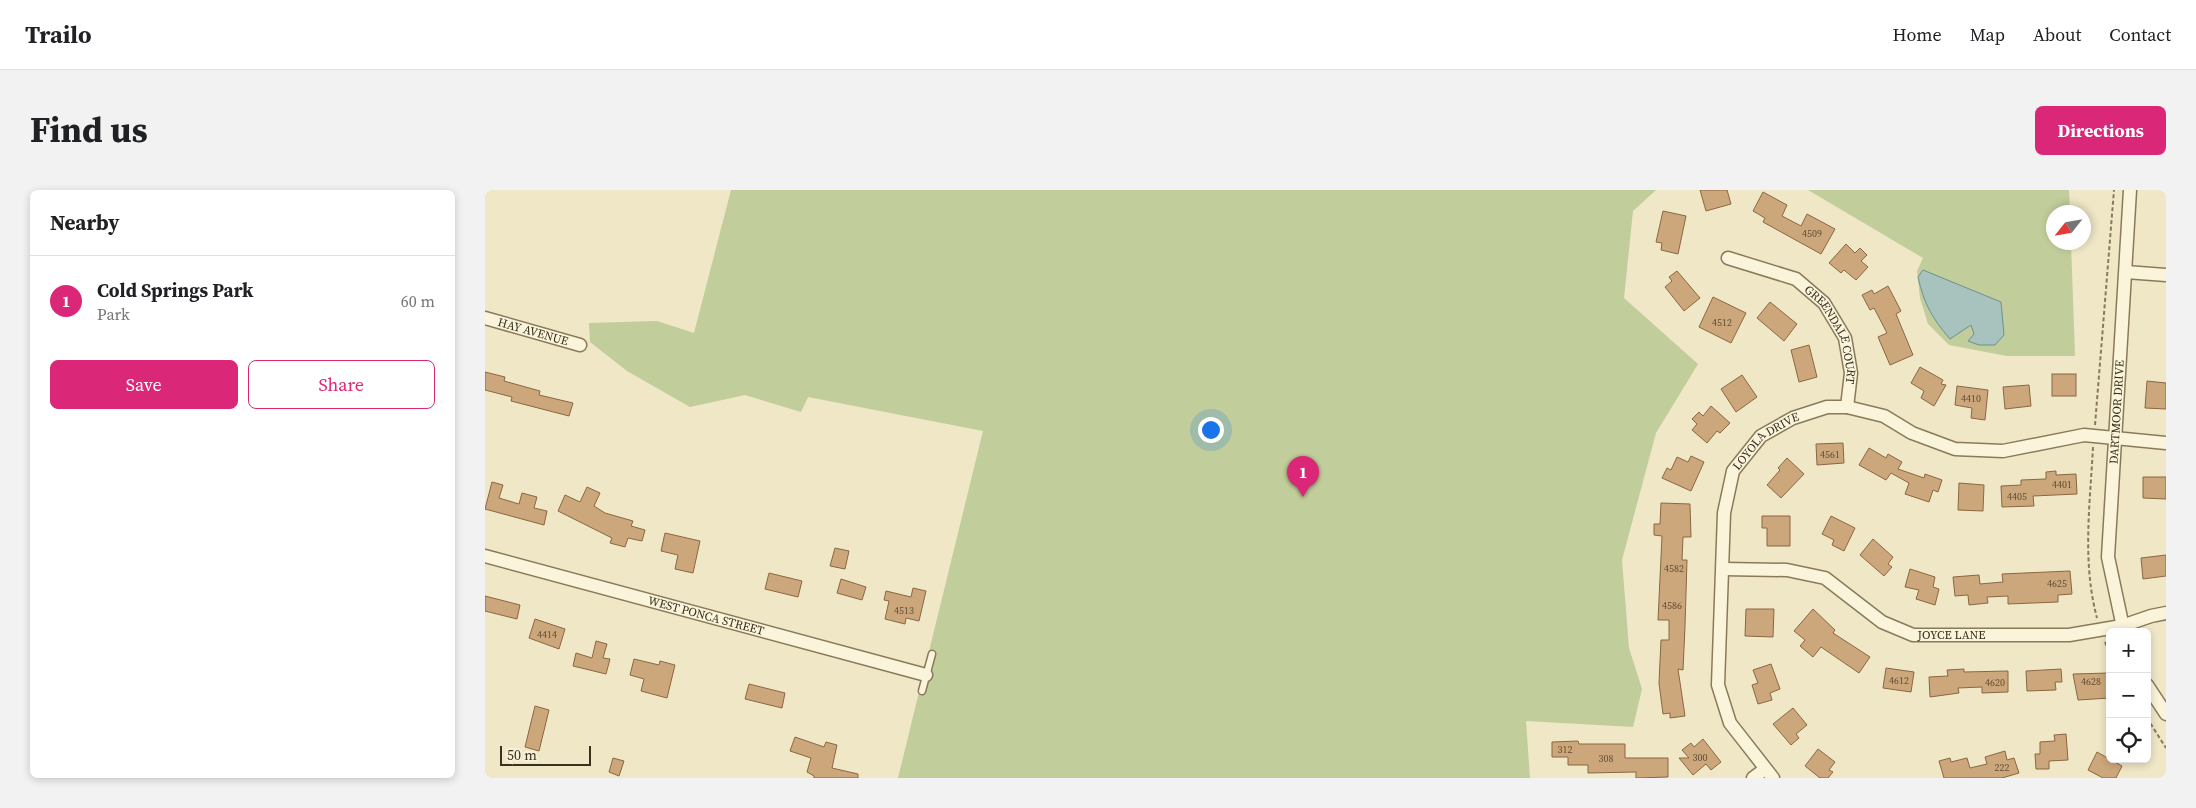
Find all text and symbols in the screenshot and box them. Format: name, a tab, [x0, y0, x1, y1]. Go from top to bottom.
text: Trailo	[25, 18, 92, 51]
text: Home	[1893, 22, 1942, 47]
text: Map	[1970, 22, 2005, 47]
text: About	[2033, 22, 2081, 47]
text: Contact	[2109, 22, 2171, 47]
text: Find us	[30, 106, 148, 154]
button: Directions	[2035, 106, 2166, 155]
north arrow	[2046, 205, 2091, 250]
text: Nearby	[50, 208, 120, 237]
house number: 4509	[1802, 227, 1822, 240]
text: Cold Springs Park	[97, 277, 253, 303]
street label: GREENDALE COURT	[1801, 282, 1859, 386]
text: 1	[62, 290, 70, 312]
text: 60 m	[401, 290, 435, 312]
text: Park	[97, 303, 130, 325]
street label: HAY AVENUE	[496, 314, 570, 349]
house number: 4512	[1712, 316, 1732, 329]
button: Save	[50, 360, 238, 409]
button: Share	[248, 360, 435, 409]
street label: DARTMOOR DRIVE	[2106, 360, 2128, 464]
house number: 4410	[1961, 392, 1981, 405]
street label: LOYOLA DRIVE	[1729, 409, 1801, 473]
your location	[1198, 417, 1224, 443]
house number: 4561	[1820, 448, 1840, 461]
pin: 1	[1287, 456, 1319, 497]
house number: 4401	[2052, 478, 2072, 491]
house number: 4405	[2007, 490, 2027, 503]
house number: 4582	[1664, 562, 1684, 575]
house number: 4625	[2047, 577, 2067, 590]
street label: WEST PONCA STREET	[646, 592, 767, 639]
house number: 4586	[1662, 599, 1682, 612]
house number: 4513	[894, 604, 914, 617]
street label: JOYCE LANE	[1917, 627, 1986, 643]
house number: 4414	[537, 628, 557, 641]
map controls	[2106, 628, 2151, 763]
button: +	[2106, 628, 2151, 673]
button: −	[2106, 673, 2151, 718]
house number: 4612	[1889, 674, 1909, 687]
house number: 4628	[2081, 675, 2101, 688]
house number: 4620	[1985, 676, 2005, 689]
button: locate	[2106, 718, 2151, 763]
scale bar	[500, 743, 591, 766]
house number: 312	[1558, 743, 1573, 756]
text: 50 m	[507, 745, 537, 765]
house number: 300	[1693, 751, 1708, 764]
house number: 308	[1599, 752, 1614, 765]
house number: 222	[1995, 761, 2010, 774]

